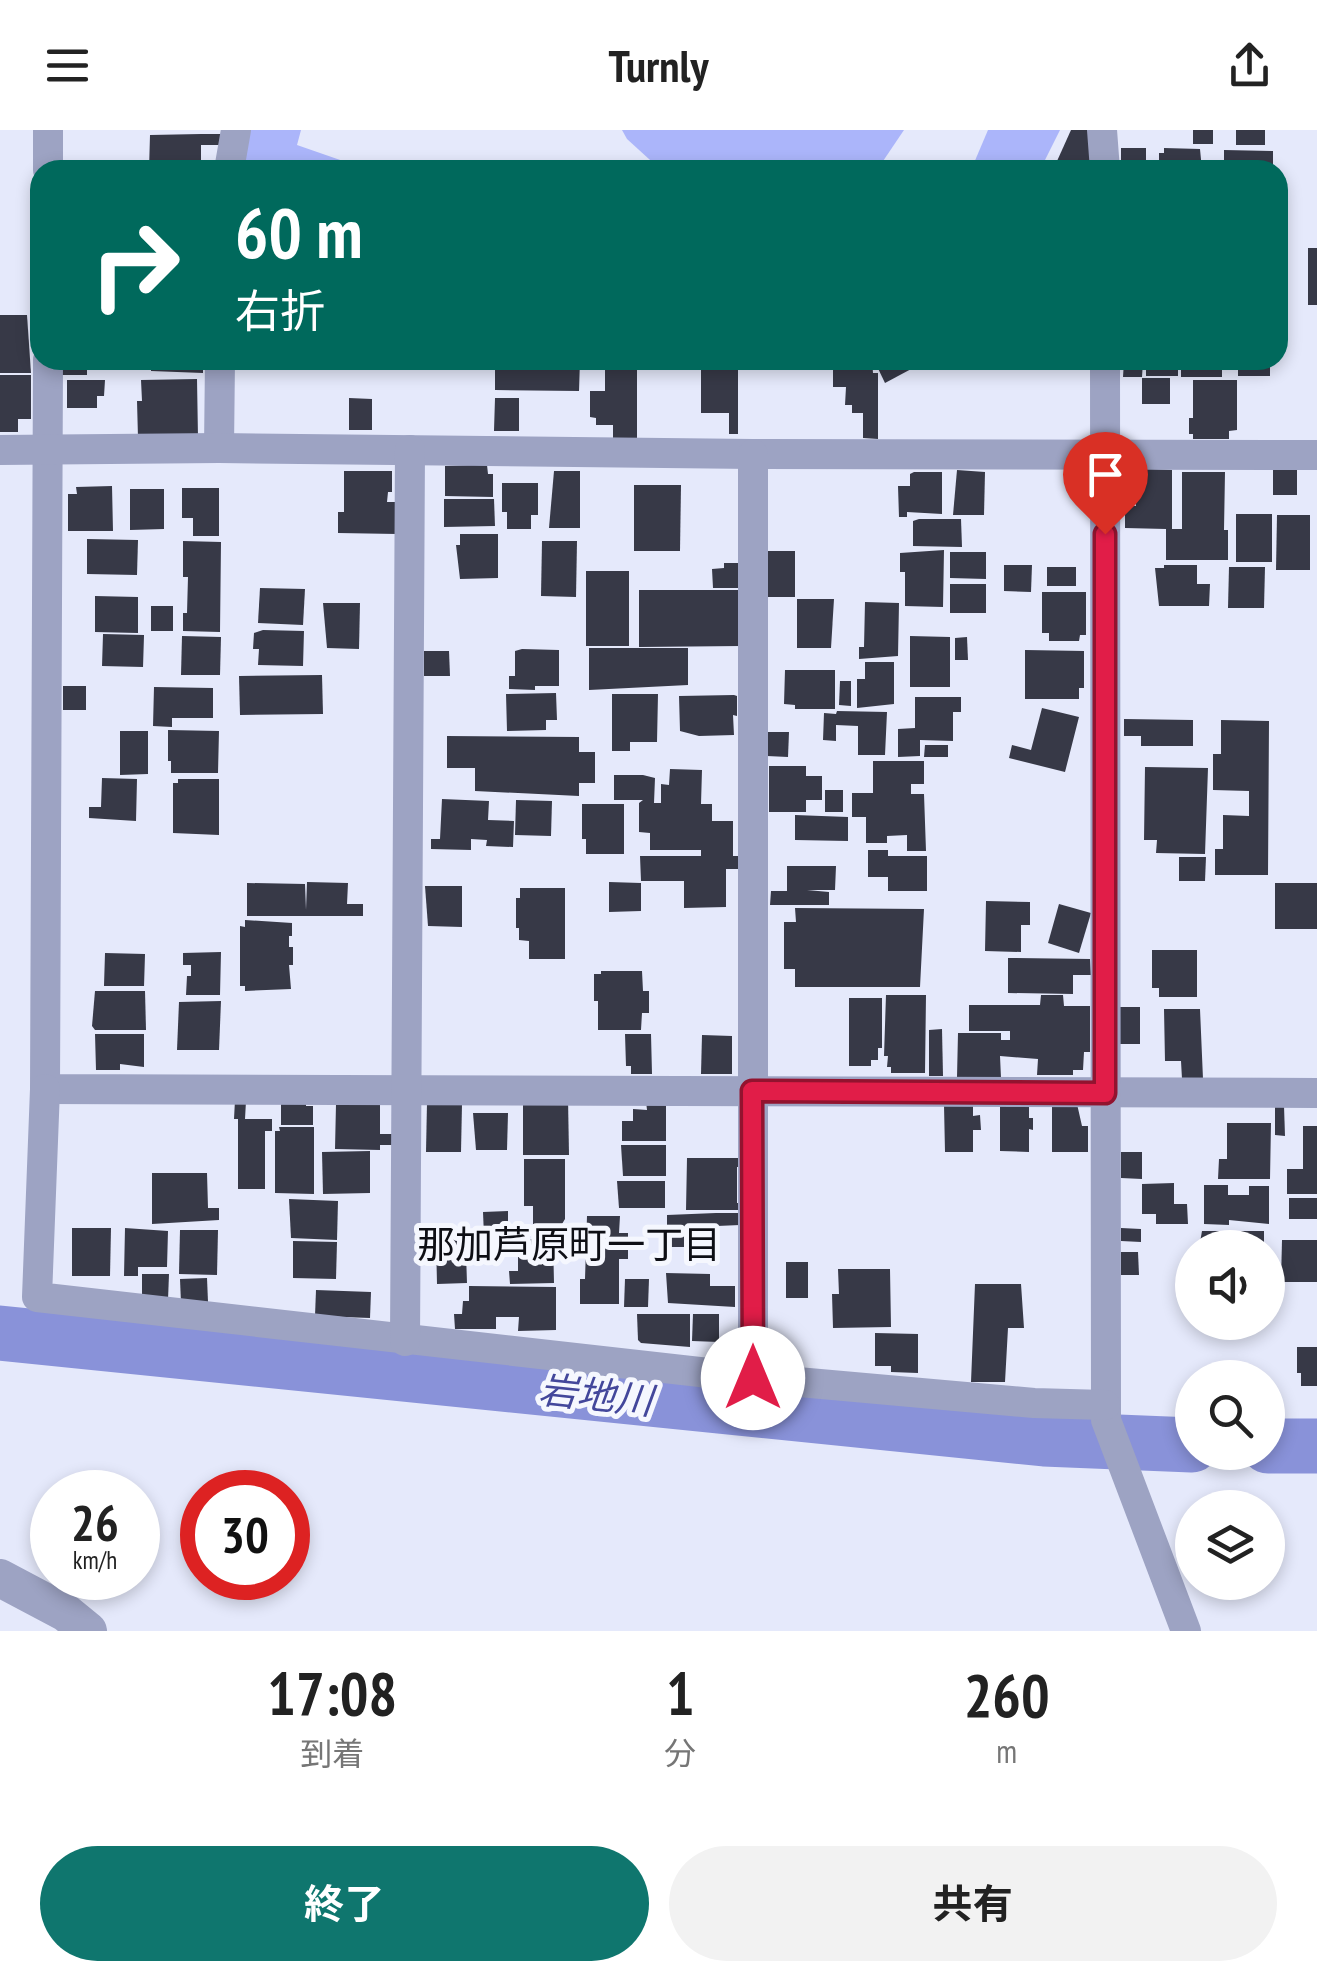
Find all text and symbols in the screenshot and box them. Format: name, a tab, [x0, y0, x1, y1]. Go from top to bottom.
text: Turnly	[609, 36, 708, 94]
icon: menu	[40, 38, 95, 93]
icon: share	[1222, 38, 1277, 93]
text: 60 m	[235, 187, 363, 277]
icon: right	[70, 200, 200, 330]
text: 右折	[235, 281, 325, 339]
pin	[1063, 432, 1148, 535]
icon: arrive	[1078, 447, 1133, 502]
district label: 那加芦原町一丁目	[417, 1219, 721, 1268]
map controls	[1175, 1230, 1285, 1600]
button: sound	[1175, 1230, 1285, 1340]
position arrow	[701, 1326, 805, 1430]
button: search	[1175, 1360, 1285, 1470]
water label: 岩地川	[537, 1364, 659, 1425]
speed limit sign: 30	[180, 1470, 310, 1600]
text: 26	[71, 1490, 119, 1555]
button: layers	[1175, 1490, 1285, 1600]
text: km/h	[73, 1544, 117, 1576]
text: 17:08	[267, 1654, 397, 1732]
text: 1	[666, 1654, 695, 1732]
text: 260	[964, 1656, 1050, 1734]
text: m	[996, 1730, 1017, 1772]
text: 到着	[300, 1732, 364, 1774]
text: 分	[664, 1732, 696, 1774]
button: 終了	[40, 1846, 649, 1961]
button: 共有	[669, 1846, 1277, 1961]

